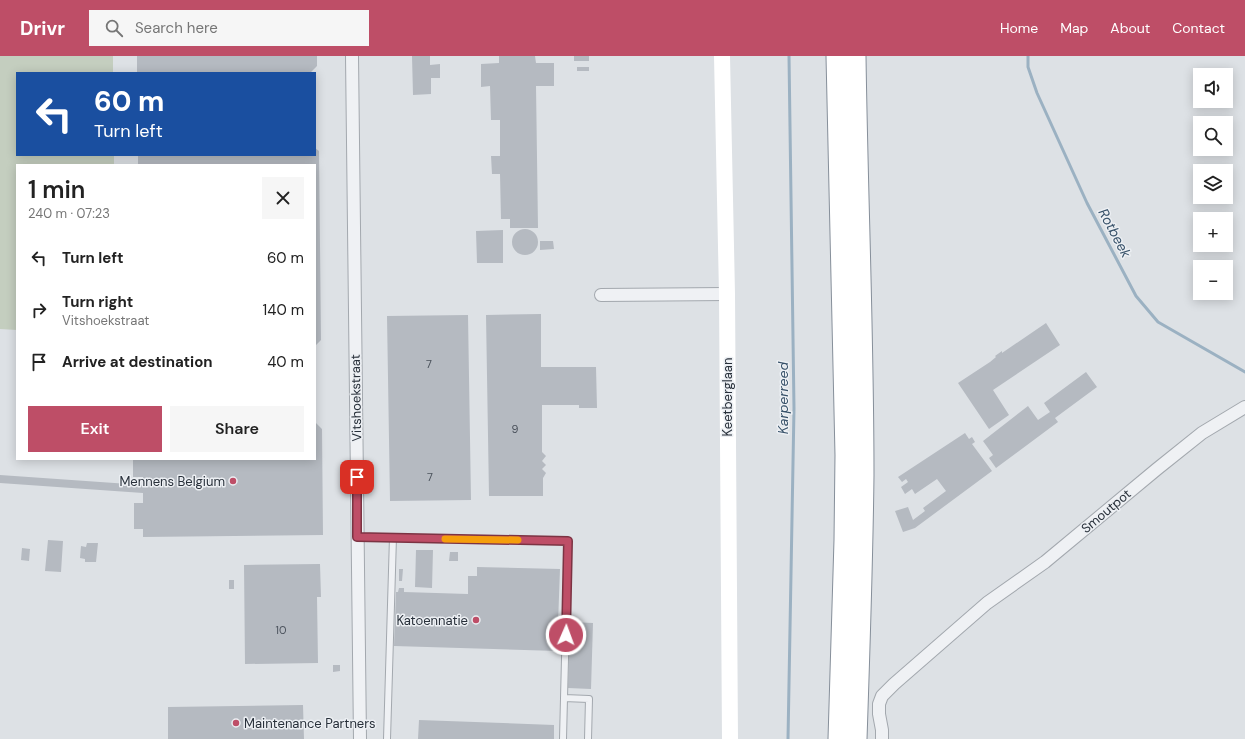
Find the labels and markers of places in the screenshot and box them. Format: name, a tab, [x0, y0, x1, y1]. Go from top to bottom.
pin	[340, 460, 374, 494]
place label: Mennens Belgium	[119, 473, 225, 490]
marker: Mennens Belgium	[228, 476, 238, 486]
place label: Katoennatie	[396, 612, 468, 629]
marker: Katoennatie	[471, 615, 481, 625]
place label: Maintenance Partners	[244, 715, 376, 732]
marker: Maintenance Partners	[231, 718, 241, 728]

